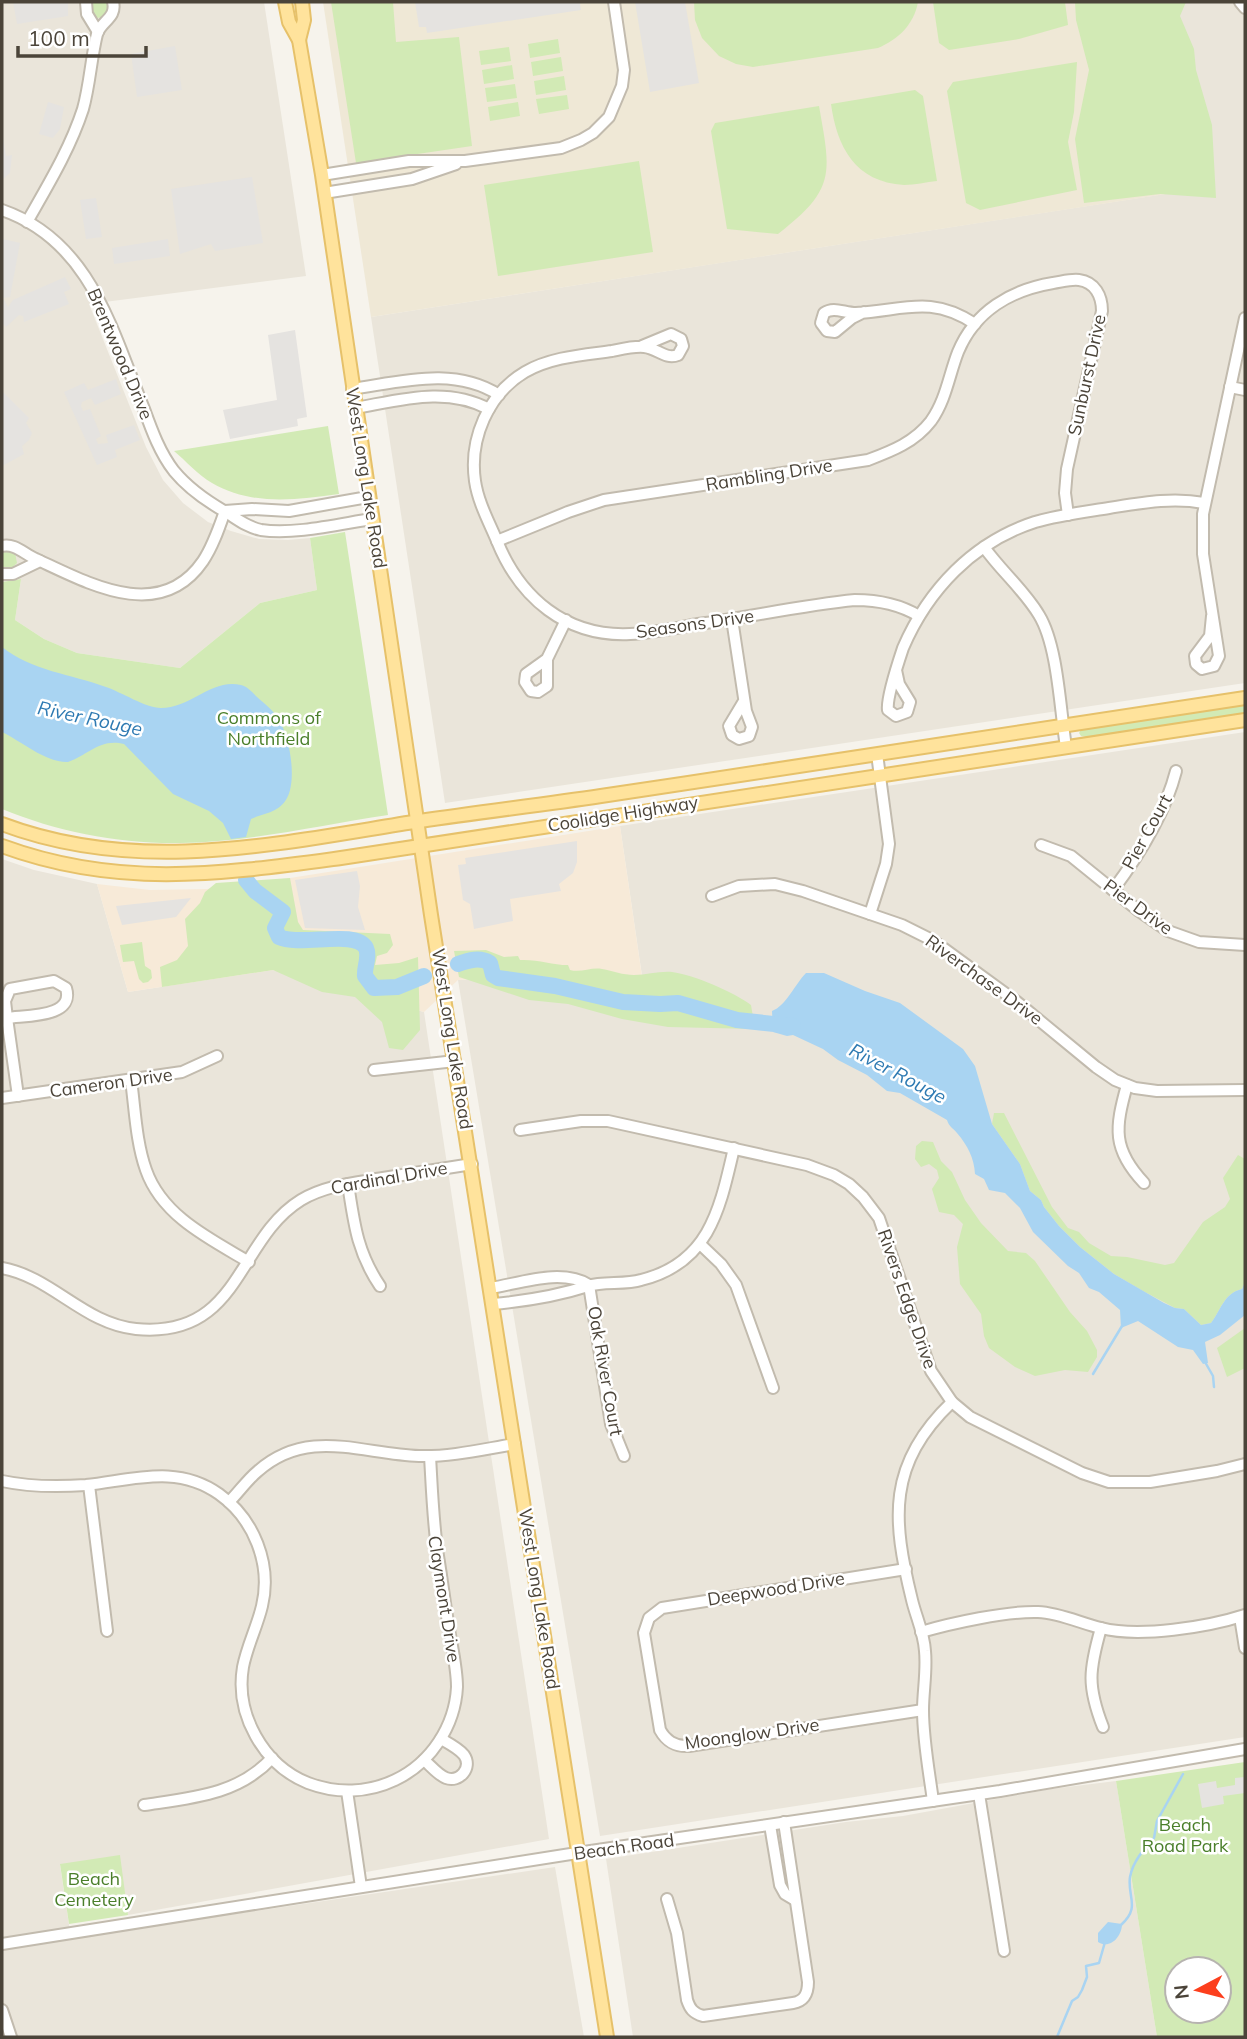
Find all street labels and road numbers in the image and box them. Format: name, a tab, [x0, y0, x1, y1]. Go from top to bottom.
street label: Brentwood Drive	[82, 285, 158, 423]
street label: Sunburst Drive	[1062, 312, 1111, 437]
street label: West Long Lake Road	[341, 386, 392, 570]
street label: Rambling Drive	[704, 453, 834, 496]
street label: Seasons Drive	[635, 604, 755, 643]
street label: Coolidge Highway	[546, 790, 700, 837]
street label: Pier Court	[1116, 790, 1177, 873]
street label: Pier Drive	[1099, 874, 1178, 940]
street label: Riverchase Drive	[921, 929, 1048, 1030]
street label: West Long Lake Road	[427, 947, 478, 1131]
street label: Cameron Drive	[48, 1062, 174, 1103]
street label: Cardinal Drive	[329, 1156, 449, 1199]
street label: Rivers Edge Drive	[873, 1226, 942, 1372]
street label: Oak River Court	[583, 1304, 628, 1438]
street label: West Long Lake Road	[514, 1507, 565, 1691]
street label: Claymont Drive	[423, 1534, 466, 1664]
street label: Deepwood Drive	[706, 1566, 846, 1611]
street label: Moonglow Drive	[683, 1713, 821, 1754]
street label: Beach Road	[572, 1828, 676, 1865]

